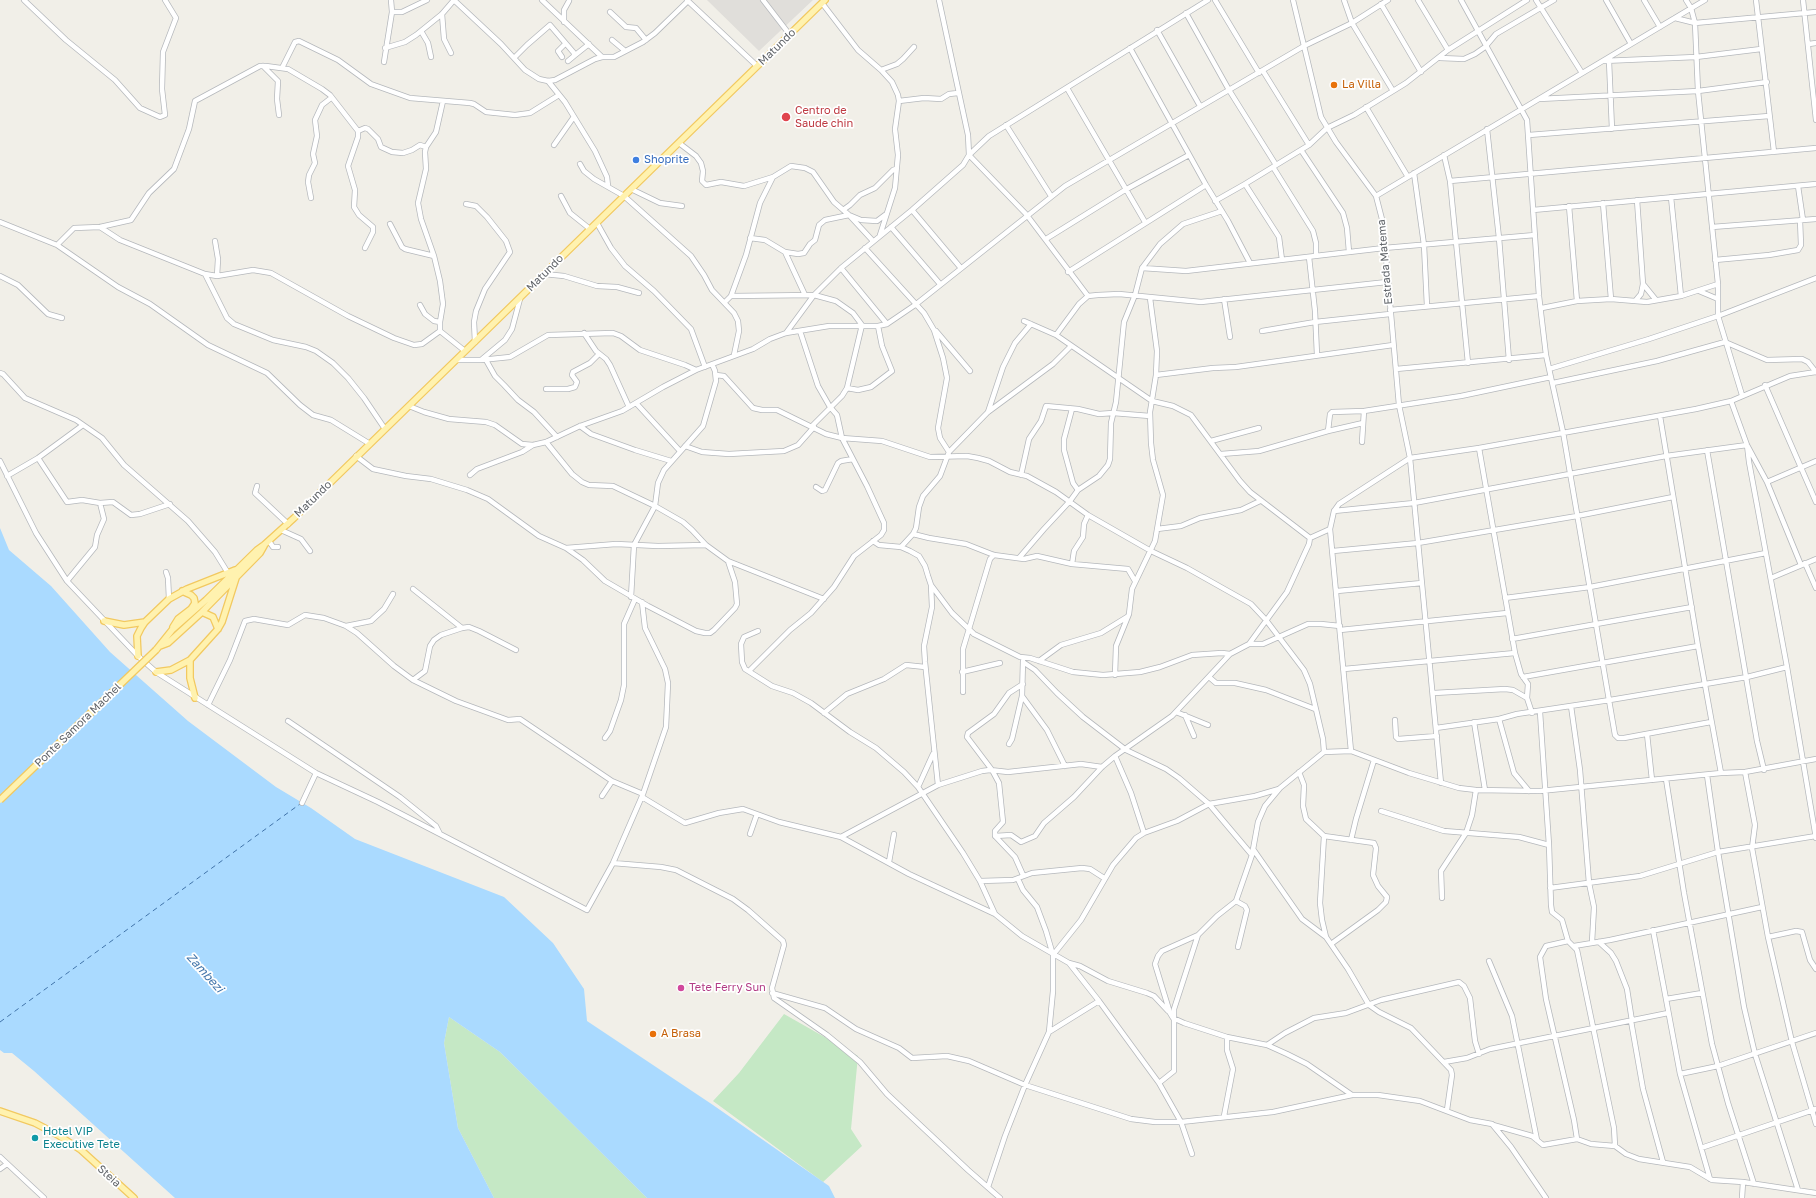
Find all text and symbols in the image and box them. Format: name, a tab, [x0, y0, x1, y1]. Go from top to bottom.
street label: Matundo	[756, 26, 798, 68]
place label: La Villa	[1342, 78, 1381, 92]
marker: La Villa	[1329, 80, 1339, 90]
place label: Centro de Saude chin	[795, 104, 853, 130]
marker: Centro de Saude chin	[780, 111, 792, 123]
place label: Shoprite	[644, 153, 689, 167]
marker: Shoprite	[631, 155, 641, 165]
street label: Estrada Matema	[1375, 219, 1395, 305]
street label: Matundo	[524, 252, 566, 294]
street label: Matundo	[292, 478, 334, 520]
street label: Ponte Samora Machel	[32, 680, 124, 770]
water label: Zambezi	[183, 950, 227, 996]
place label: Tete Ferry Sun	[689, 981, 766, 995]
marker: Tete Ferry Sun	[676, 983, 686, 993]
place label: A Brasa	[661, 1027, 701, 1041]
marker: A Brasa	[648, 1029, 658, 1039]
place label: Hotel VIP Executive Tete	[43, 1125, 120, 1151]
marker: Hotel VIP Executive Tete	[30, 1133, 40, 1143]
street label: Steia	[95, 1162, 123, 1190]

